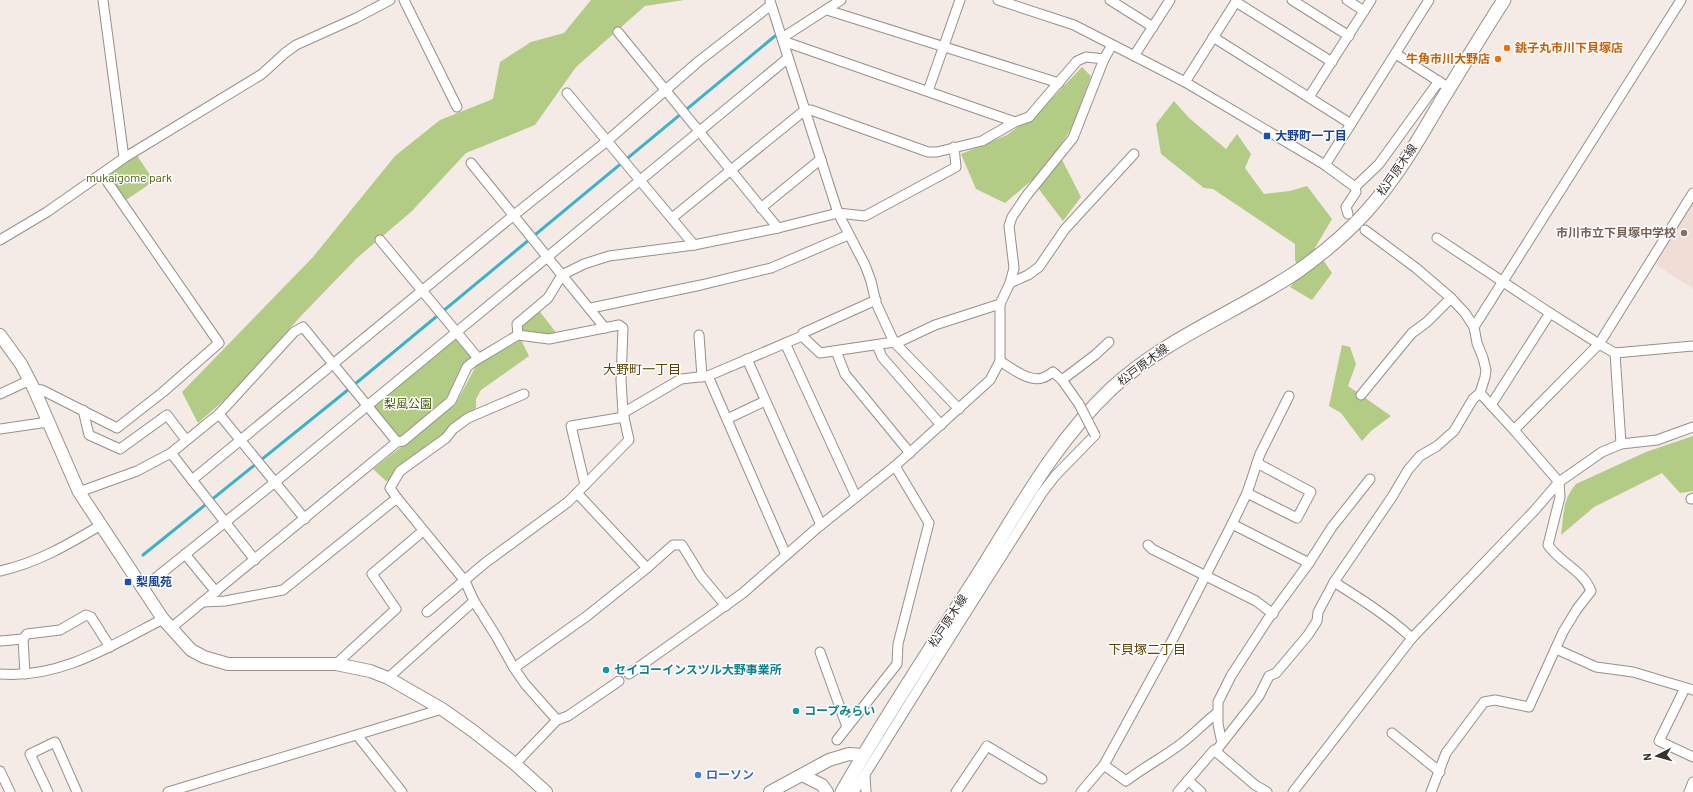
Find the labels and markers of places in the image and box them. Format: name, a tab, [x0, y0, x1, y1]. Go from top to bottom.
place label: 銚子丸市川下貝塚店	[1514, 40, 1623, 54]
marker: 銚子丸市川下貝塚店	[1502, 43, 1512, 53]
place label: 牛角市川大野店	[1406, 51, 1490, 65]
marker: 牛角市川大野店	[1493, 54, 1503, 64]
place label: 大野町一丁目	[1275, 128, 1347, 142]
marker: 大野町一丁目	[1262, 131, 1272, 141]
place label: 市川市立下貝塚中学校	[1556, 225, 1676, 239]
marker: 市川市立下貝塚中学校	[1679, 228, 1689, 238]
place label: 梨風苑	[136, 574, 172, 588]
marker: 梨風苑	[123, 577, 133, 587]
place label: セイコーインスツル大野事業所	[614, 662, 782, 676]
marker: セイコーインスツル大野事業所	[601, 665, 611, 675]
place label: コープみらい	[804, 703, 875, 717]
marker: コープみらい	[791, 706, 801, 716]
place label: ローソン	[706, 767, 754, 781]
marker: ローソン	[693, 770, 703, 780]

